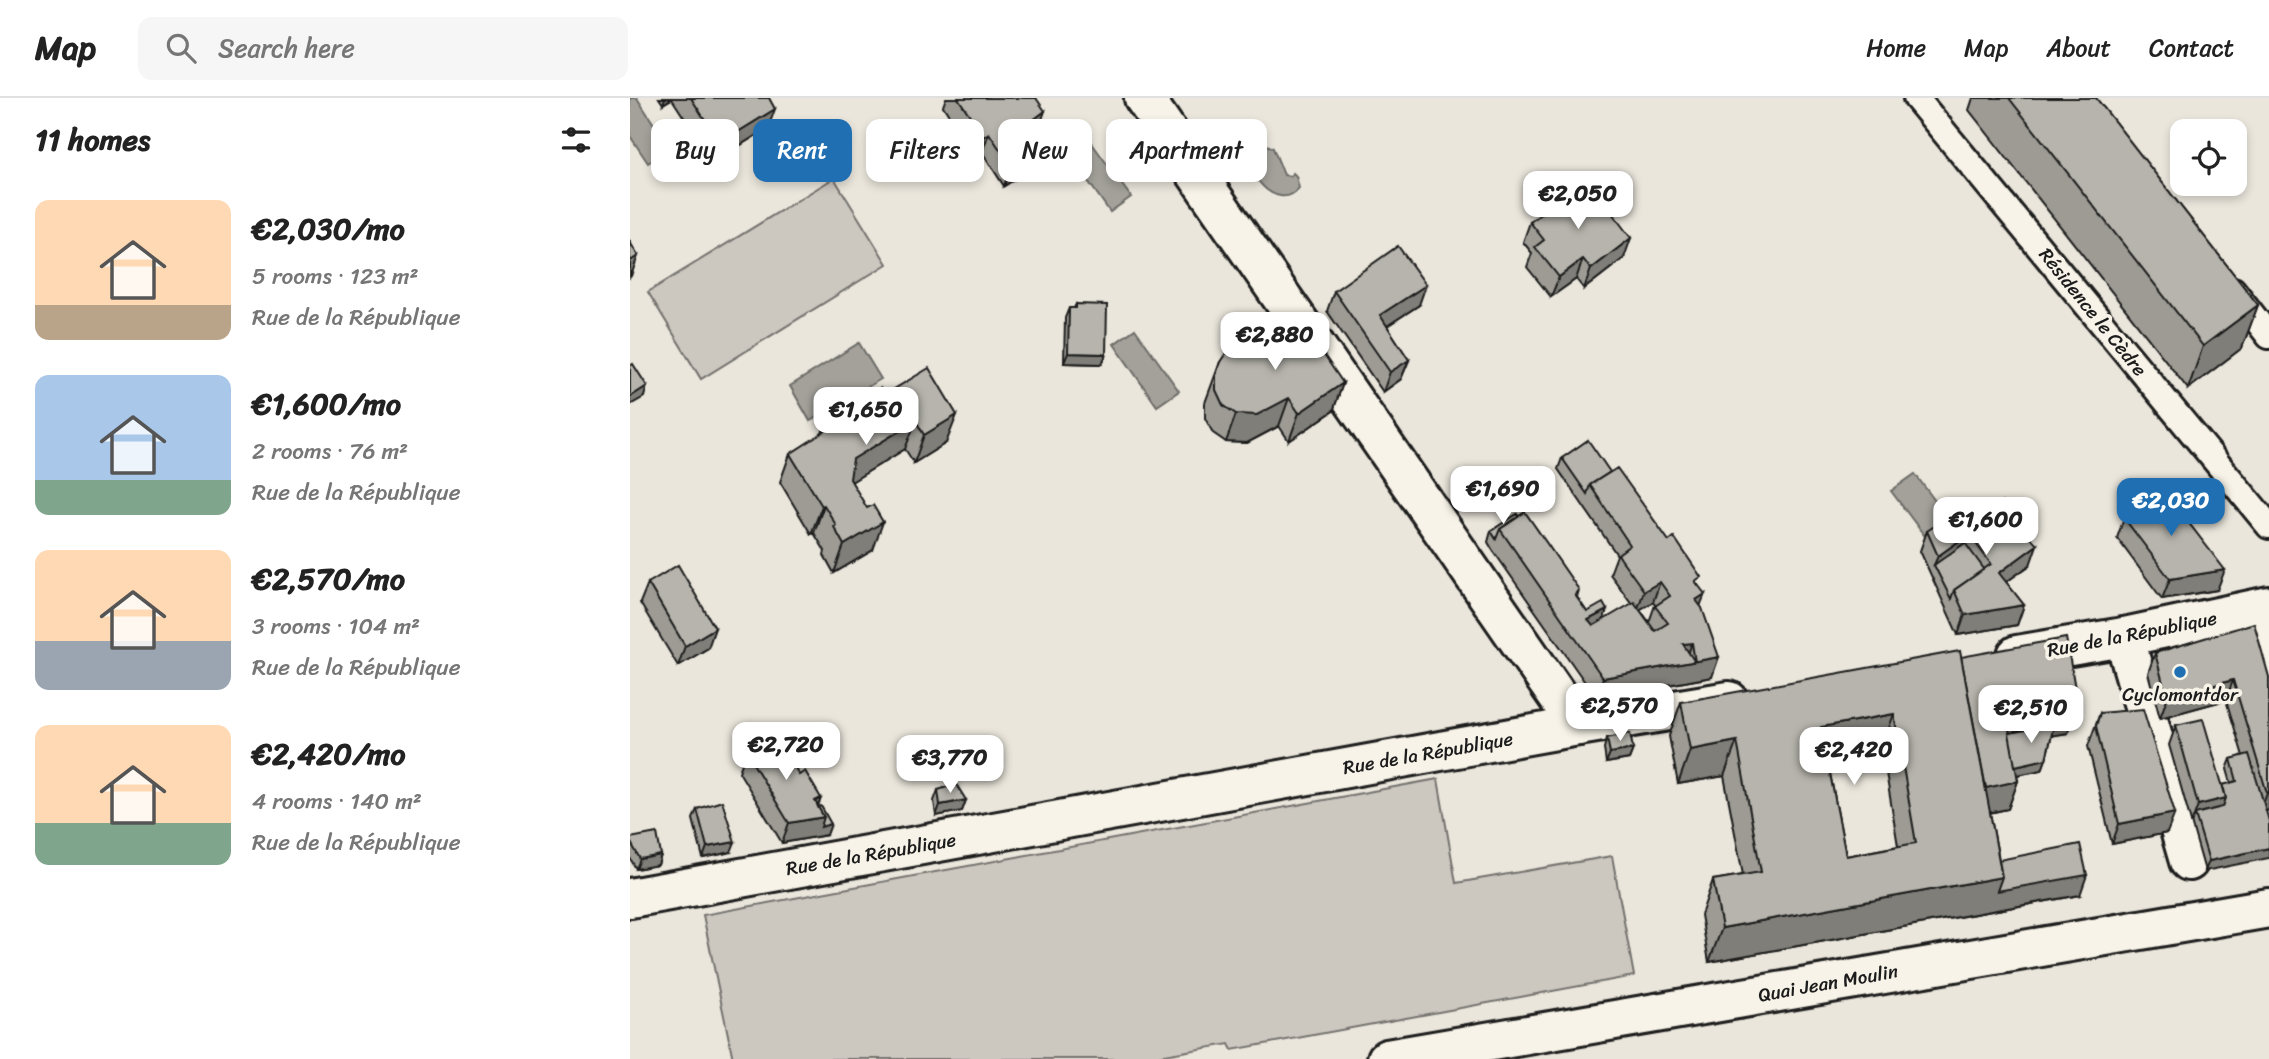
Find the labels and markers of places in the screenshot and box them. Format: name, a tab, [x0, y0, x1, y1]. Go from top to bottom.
pin: €2,050	[1521, 172, 1635, 231]
pin: €2,880	[1218, 313, 1332, 372]
pin: €1,650	[809, 388, 923, 447]
pin: €1,690	[1446, 466, 1560, 526]
pin: €2,030	[2114, 478, 2228, 538]
pin: €1,600	[1929, 498, 2043, 557]
marker: Cyclomontdor	[2172, 664, 2188, 680]
place label: Cyclomontdor	[2122, 678, 2239, 711]
pin: €2,570	[1563, 684, 1677, 743]
pin: €2,510	[1974, 686, 2088, 745]
pin: €2,720	[729, 722, 843, 782]
pin: €2,420	[1797, 728, 1911, 787]
pin: €3,770	[893, 736, 1007, 795]

